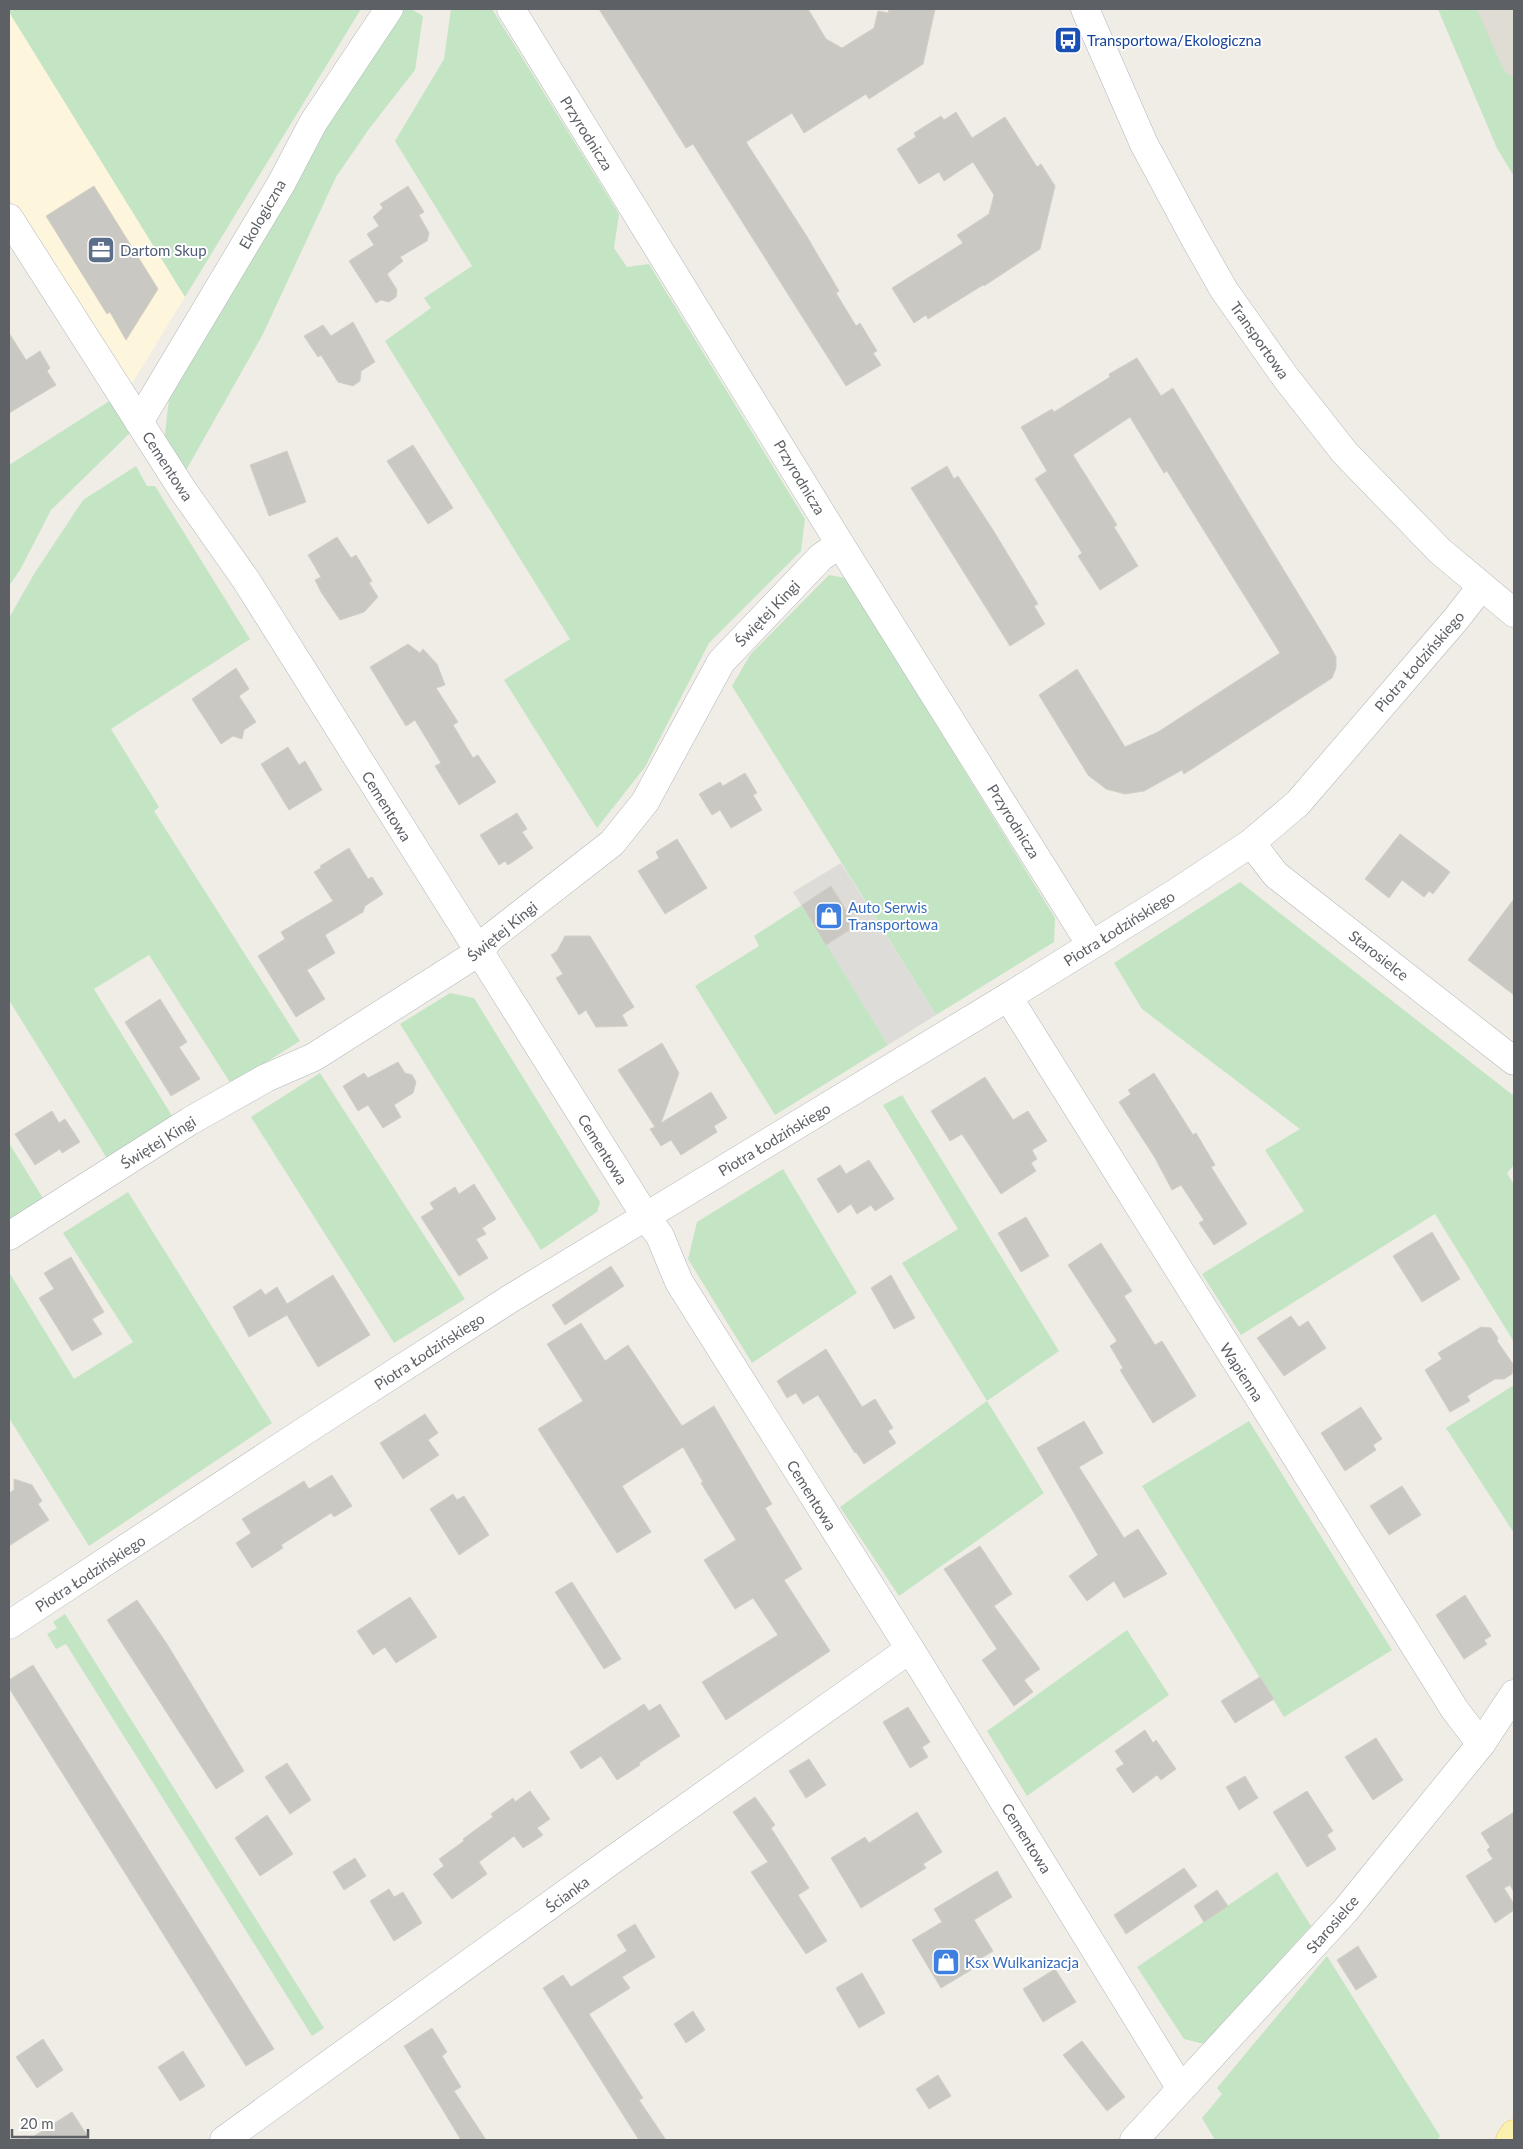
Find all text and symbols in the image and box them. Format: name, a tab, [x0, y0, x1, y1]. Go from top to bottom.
bus stop icon: Transportowa/Ekologiczna	[1053, 25, 1083, 55]
place label: Transportowa/Ekologiczna	[1087, 31, 1261, 49]
street label: Przyrodnicza	[557, 93, 617, 173]
street label: Ekologiczna	[235, 176, 289, 252]
office icon: Dartom Skup	[86, 235, 116, 265]
place label: Dartom Skup	[120, 241, 207, 259]
street label: Transportowa	[1227, 298, 1293, 382]
street label: Cementowa	[139, 428, 197, 504]
street label: Przyrodnicza	[771, 436, 829, 518]
street label: Świętej Kingi	[731, 576, 803, 650]
street label: Piotra Łodzińskiego	[1370, 607, 1468, 715]
street label: Cementowa	[358, 768, 416, 844]
street label: Przyrodnicza	[984, 781, 1044, 861]
street label: Piotra Łodzińskiego	[1060, 887, 1178, 969]
street label: Świętej Kingi	[463, 897, 541, 965]
place label: Auto Serwis Transportowa	[848, 898, 938, 933]
shop icon: Auto Serwis Transportowa	[814, 901, 844, 931]
street label: Starosielce	[1346, 926, 1412, 984]
street label: Piotra Łodzińskiego	[715, 1098, 833, 1180]
street label: Cementowa	[574, 1111, 632, 1187]
street label: Świętej Kingi	[117, 1112, 199, 1172]
street label: Piotra Łodzińskiego	[371, 1309, 487, 1393]
street label: Wapienna	[1216, 1339, 1268, 1405]
street label: Cementowa	[783, 1457, 841, 1533]
street label: Piotra Łodzińskiego	[32, 1531, 148, 1615]
street label: Cementowa	[998, 1800, 1056, 1876]
street label: Ścianka	[542, 1872, 592, 1916]
street label: Starosielce	[1302, 1891, 1362, 1957]
shop icon: Ksx Wulkanizacja	[931, 1947, 961, 1977]
place label: Ksx Wulkanizacja	[965, 1953, 1079, 1971]
scale bar	[12, 2106, 89, 2138]
text: 20 m	[20, 2114, 54, 2132]

